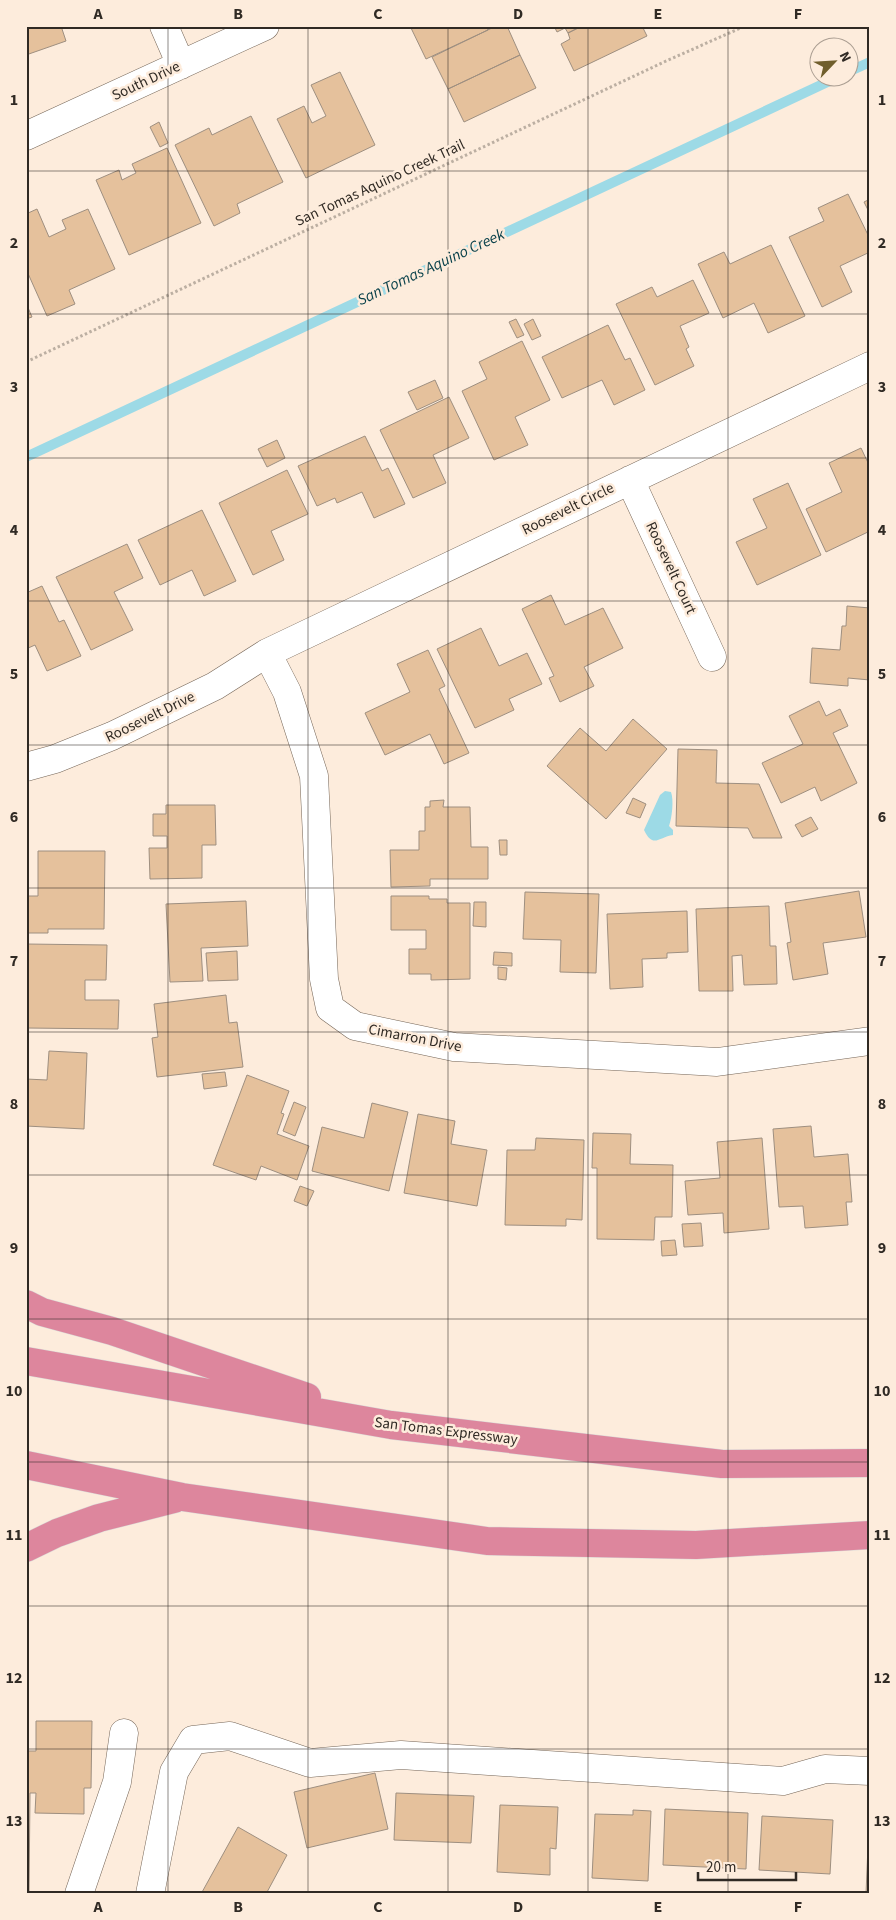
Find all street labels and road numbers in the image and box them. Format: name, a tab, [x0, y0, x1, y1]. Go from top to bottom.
street label: South Drive	[108, 56, 184, 106]
street label: San Tomas Aquino Creek Trail	[292, 134, 468, 232]
street label: Roosevelt Circle	[518, 478, 618, 540]
street label: Roosevelt Court	[640, 518, 702, 618]
street label: Roosevelt Drive	[102, 686, 198, 748]
street label: Cimarron Drive	[367, 1019, 463, 1057]
street label: San Tomas Expressway	[373, 1412, 519, 1450]

